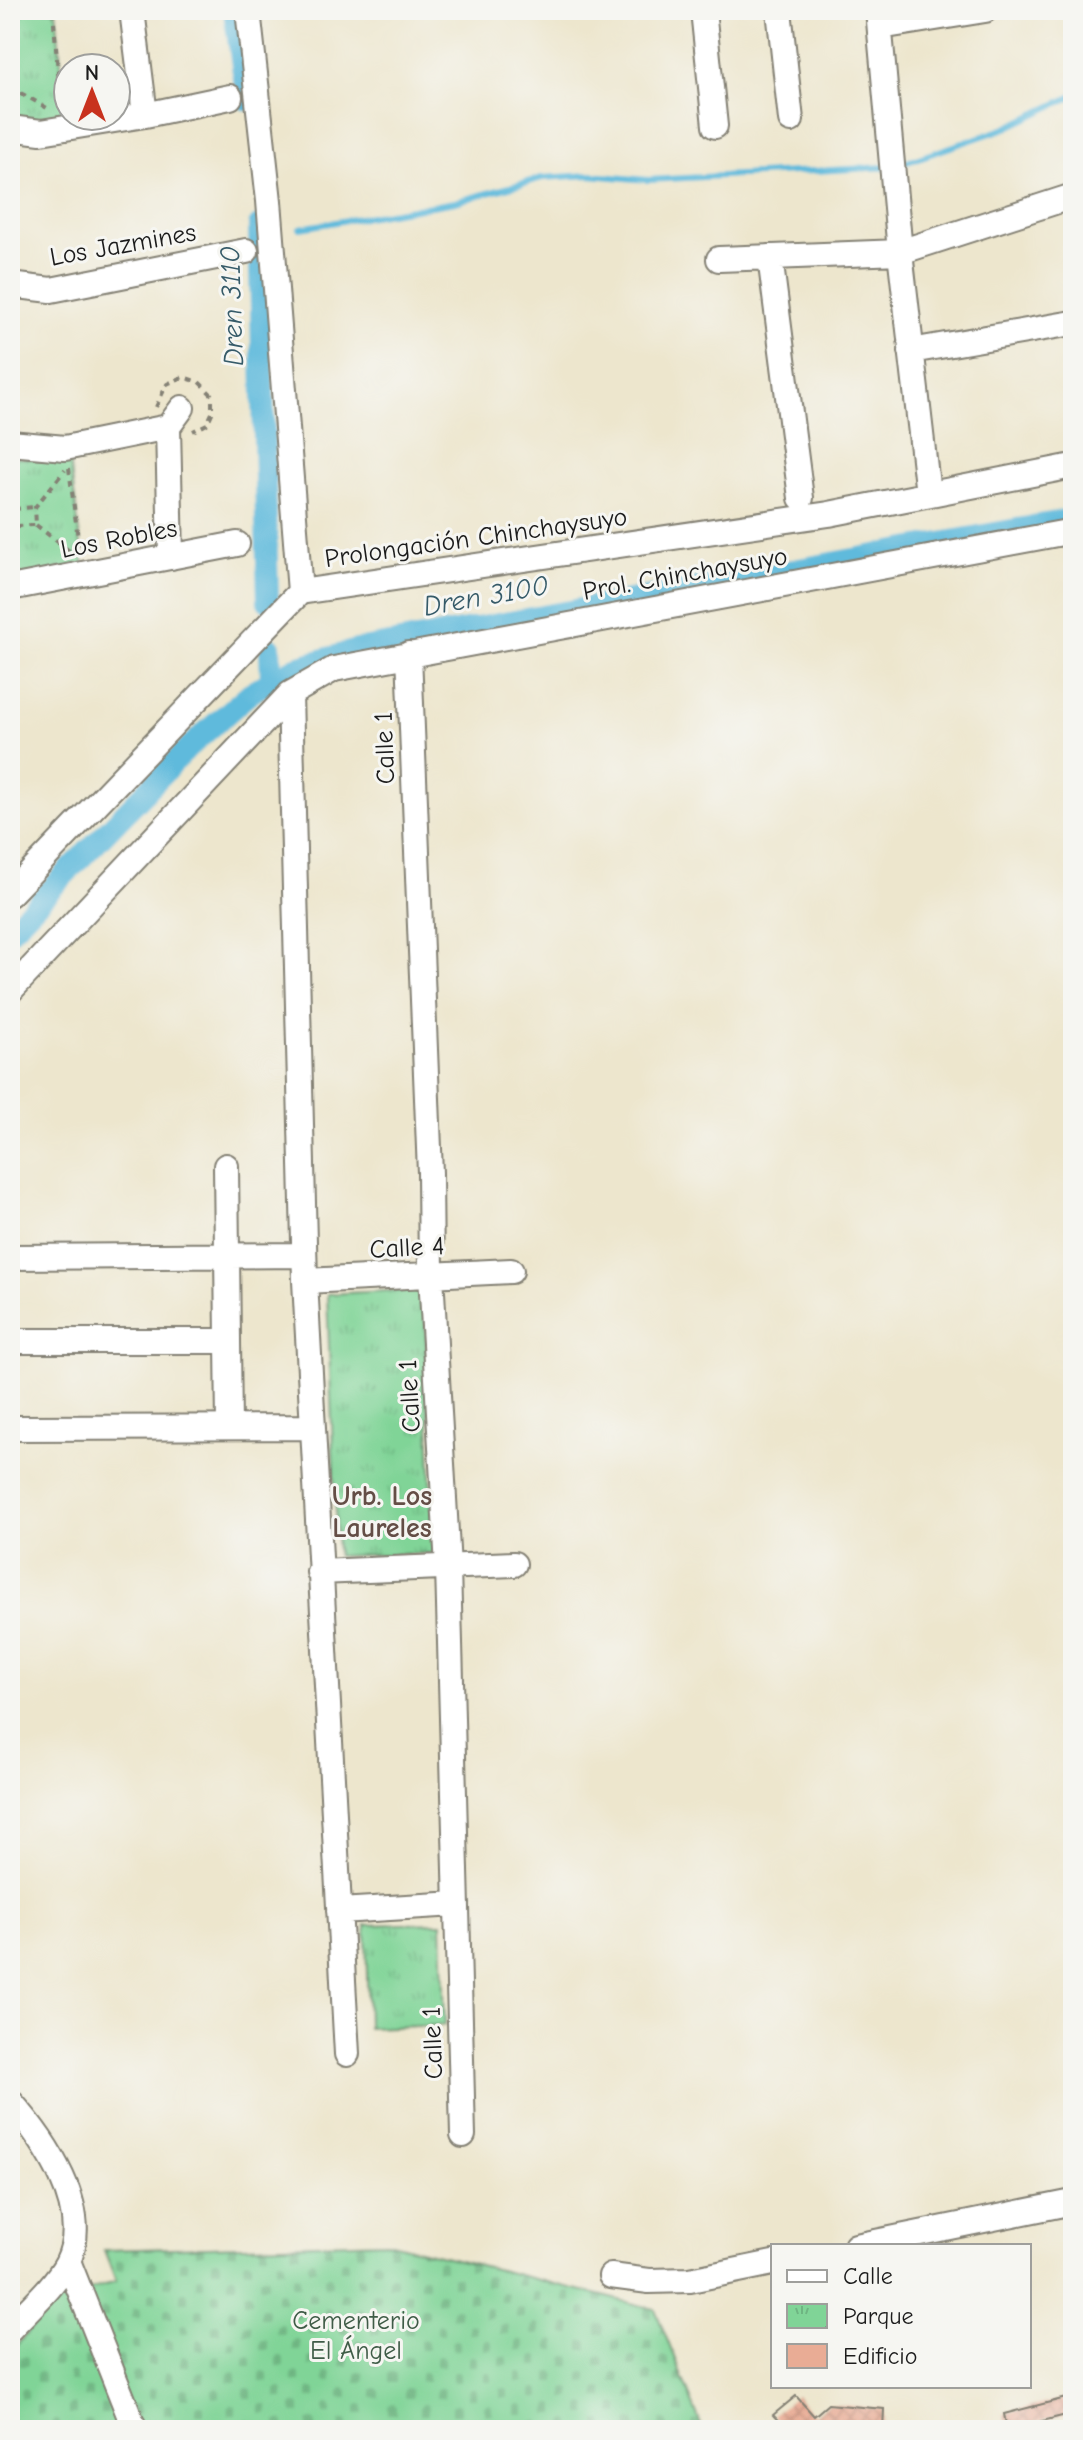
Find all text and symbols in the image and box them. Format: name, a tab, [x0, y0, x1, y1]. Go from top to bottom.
north arrow	[52, 52, 132, 132]
text: N	[85, 60, 99, 86]
street label: Los Jazmines	[48, 217, 198, 273]
water label: Dren 3110	[214, 245, 250, 367]
street label: Prolongación Chinchaysuyo	[323, 502, 629, 574]
street label: Los Robles	[58, 513, 180, 565]
street label: Prol. Chinchaysuyo	[580, 541, 790, 607]
water label: Dren 3100	[421, 569, 551, 623]
street label: Calle 1	[369, 711, 401, 785]
street label: Calle 4	[369, 1231, 445, 1265]
street label: Calle 1	[393, 1359, 427, 1433]
district label: Urb. Los Laureles	[332, 1480, 432, 1544]
street label: Calle 1	[417, 2006, 449, 2080]
legend	[771, 2244, 1031, 2388]
text: Calle	[843, 2262, 893, 2290]
text: Parque	[843, 2302, 914, 2330]
park label: Cementerio El Ángel	[292, 2306, 420, 2366]
text: Edificio	[843, 2342, 918, 2370]

